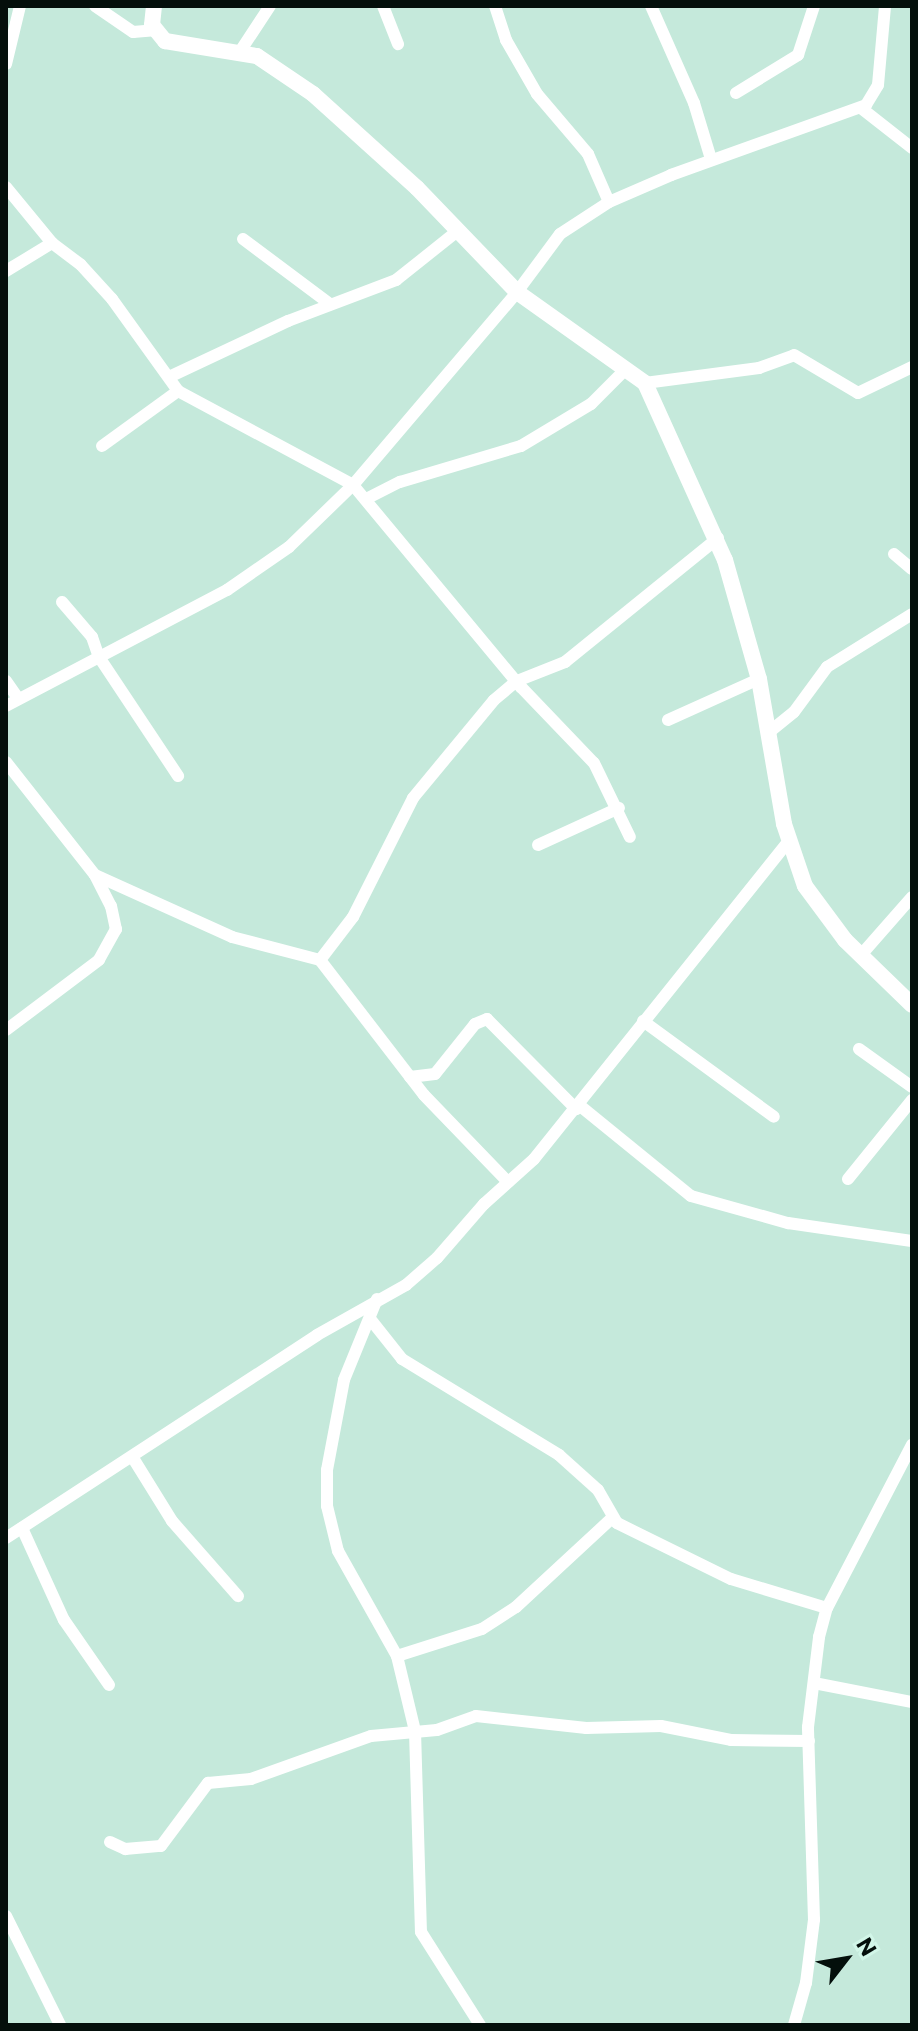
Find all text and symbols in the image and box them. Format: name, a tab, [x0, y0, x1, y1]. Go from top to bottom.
north arrow	[806, 1919, 886, 1999]
text: N	[851, 1932, 883, 1960]

